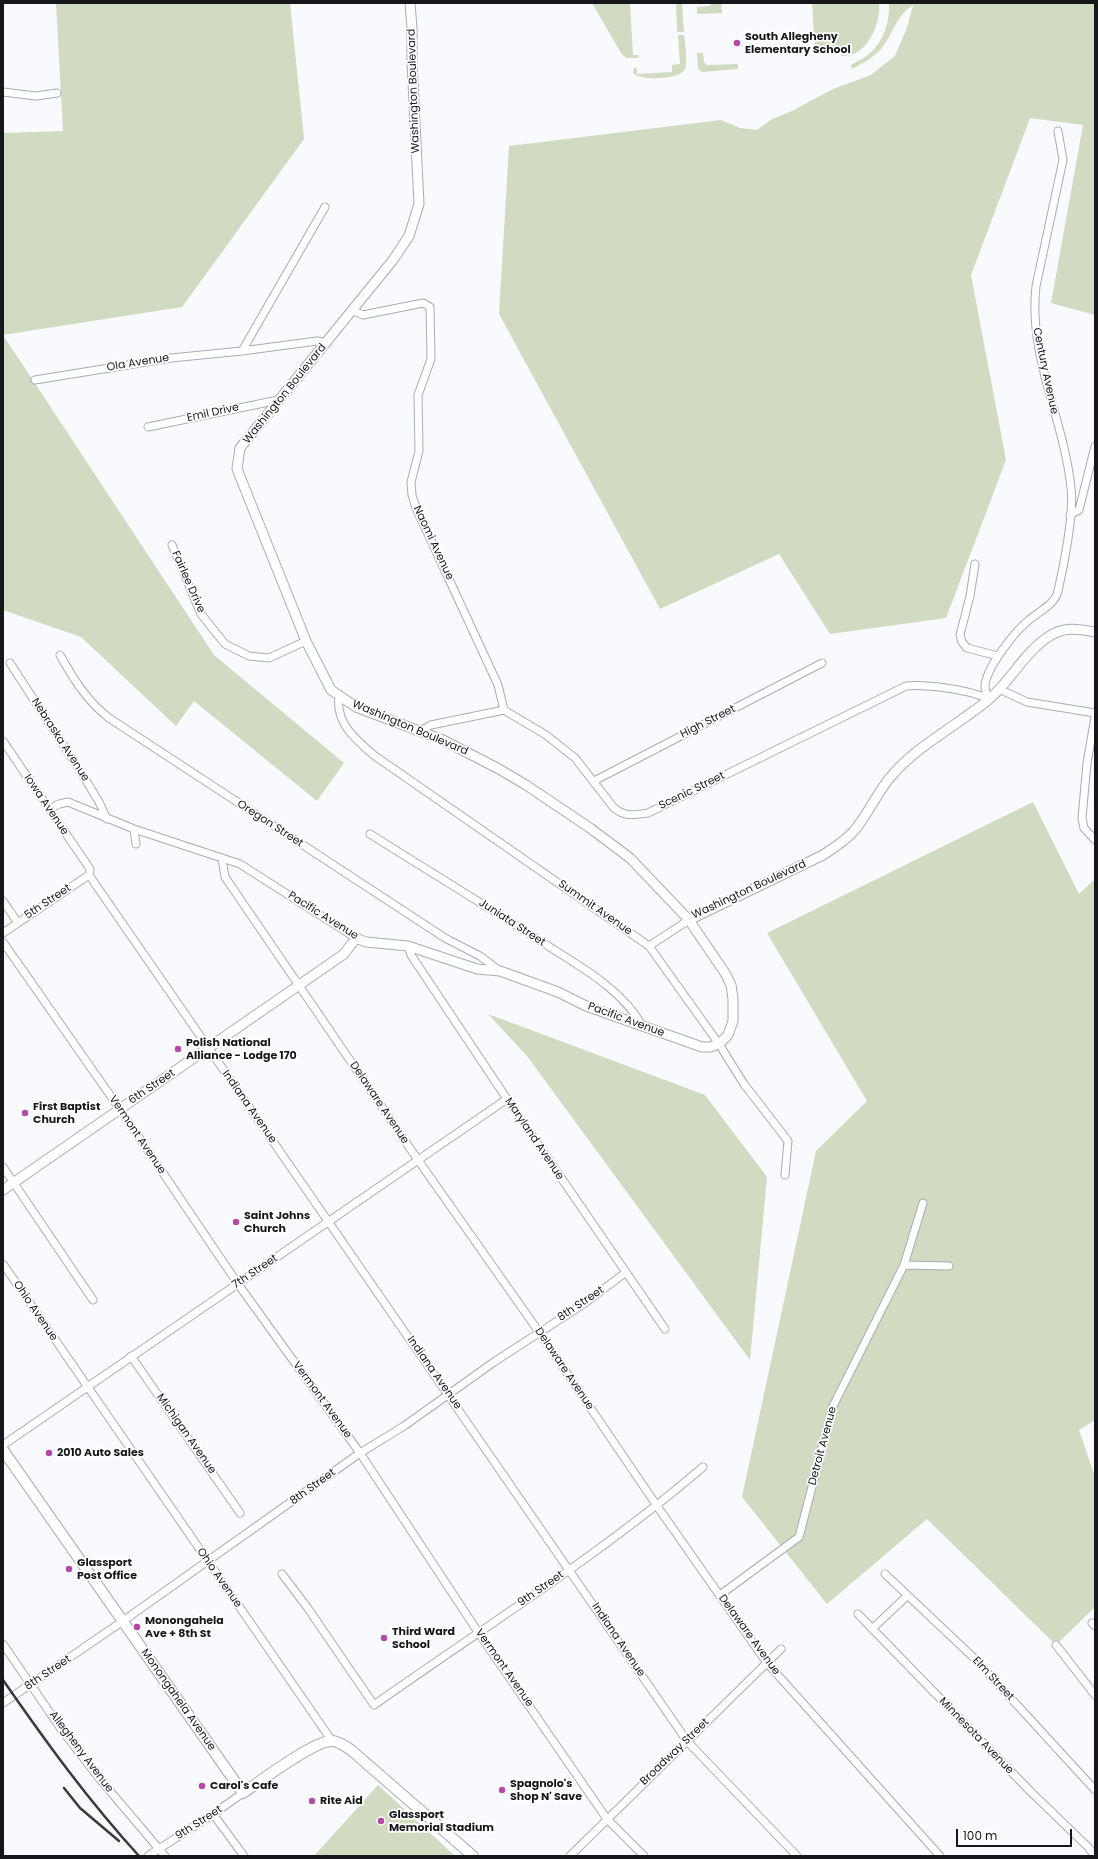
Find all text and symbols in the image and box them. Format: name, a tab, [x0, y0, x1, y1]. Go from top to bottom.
street label: Washington Boulevard	[405, 28, 423, 154]
place label: South Allegheny Elementary School	[745, 30, 851, 56]
marker: South Allegheny Elementary School	[732, 38, 742, 48]
street label: Century Avenue	[1029, 327, 1061, 415]
street label: Washington Boulevard	[241, 341, 329, 447]
street label: Ola Avenue	[106, 352, 170, 374]
street label: Emil Drive	[186, 401, 240, 425]
street label: Naomi Avenue	[410, 504, 456, 582]
street label: Fairlee Drive	[168, 549, 208, 615]
street label: Nebraska Avenue	[28, 696, 92, 784]
street label: Washington Boulevard	[350, 698, 470, 758]
street label: High Street	[678, 703, 738, 741]
street label: Scenic Street	[657, 769, 727, 813]
street label: Iowa Avenue	[21, 772, 71, 838]
street label: Oregon Street	[234, 798, 306, 850]
street label: Washington Boulevard	[690, 858, 808, 922]
street label: Summit Avenue	[556, 878, 634, 938]
street label: 5th Street	[22, 882, 74, 922]
street label: Pacific Avenue	[285, 889, 361, 943]
street label: Juniata Street	[476, 897, 548, 949]
street label: Pacific Avenue	[586, 1000, 666, 1040]
place label: Polish National Alliance - Lodge 170	[186, 1036, 297, 1062]
marker: Polish National Alliance - Lodge 170	[173, 1044, 183, 1054]
street label: Delaware Avenue	[347, 1059, 411, 1147]
street label: 6th Street	[126, 1067, 178, 1107]
street label: Indiana Avenue	[219, 1068, 279, 1146]
street label: Vermont Avenue	[106, 1093, 168, 1177]
street label: Maryland Avenue	[502, 1095, 566, 1183]
place label: First Baptist Church	[33, 1100, 100, 1126]
marker: First Baptist Church	[20, 1108, 30, 1118]
place label: Saint Johns Church	[244, 1209, 310, 1235]
marker: Saint Johns Church	[231, 1217, 241, 1227]
street label: 7th Street	[230, 1252, 280, 1292]
street label: Ohio Avenue	[10, 1278, 60, 1344]
street label: 8th Street	[555, 1284, 607, 1324]
street label: Delaware Avenue	[532, 1325, 596, 1413]
street label: Indiana Avenue	[404, 1334, 464, 1412]
street label: Vermont Avenue	[290, 1359, 354, 1441]
street label: Michigan Avenue	[153, 1391, 219, 1477]
street label: Detroit Avenue	[806, 1405, 840, 1487]
place label: 2010 Auto Sales	[57, 1446, 144, 1460]
marker: 2010 Auto Sales	[44, 1448, 54, 1458]
street label: 8th Street	[288, 1466, 338, 1508]
street label: Ohio Avenue	[194, 1546, 244, 1610]
place label: Glassport Post Office	[77, 1556, 137, 1582]
marker: Glassport Post Office	[64, 1564, 74, 1574]
street label: 9th Street	[515, 1568, 567, 1610]
street label: Delaware Avenue	[715, 1592, 783, 1678]
street label: Indiana Avenue	[588, 1601, 648, 1679]
place label: Monongahela Ave + 8th St	[145, 1614, 224, 1640]
marker: Monongahela Ave + 8th St	[132, 1622, 142, 1632]
place label: Third Ward School	[392, 1625, 455, 1651]
street label: Vermont Avenue	[472, 1627, 536, 1709]
marker: Third Ward School	[379, 1633, 389, 1643]
street label: Monongahela Avenue	[138, 1647, 218, 1753]
street label: 8th Street	[22, 1653, 74, 1693]
street label: Elm Street	[969, 1654, 1017, 1704]
street label: Minnesota Avenue	[936, 1695, 1016, 1777]
street label: Allegheny Avenue	[46, 1709, 116, 1795]
street label: Broadway Street	[638, 1716, 712, 1788]
place label: Spagnolo's Shop N' Save	[510, 1777, 582, 1803]
place label: Carol's Cafe	[210, 1779, 278, 1793]
marker: Carol's Cafe	[197, 1781, 207, 1791]
marker: Spagnolo's Shop N' Save	[497, 1785, 507, 1795]
place label: Rite Aid	[320, 1794, 363, 1808]
marker: Rite Aid	[307, 1796, 317, 1806]
street label: 9th Street	[173, 1803, 225, 1843]
place label: Glassport Memorial Stadium	[389, 1808, 494, 1834]
marker: Glassport Memorial Stadium	[376, 1816, 386, 1826]
scale bar	[958, 1821, 1074, 1847]
text: 100 m	[963, 1827, 997, 1844]

